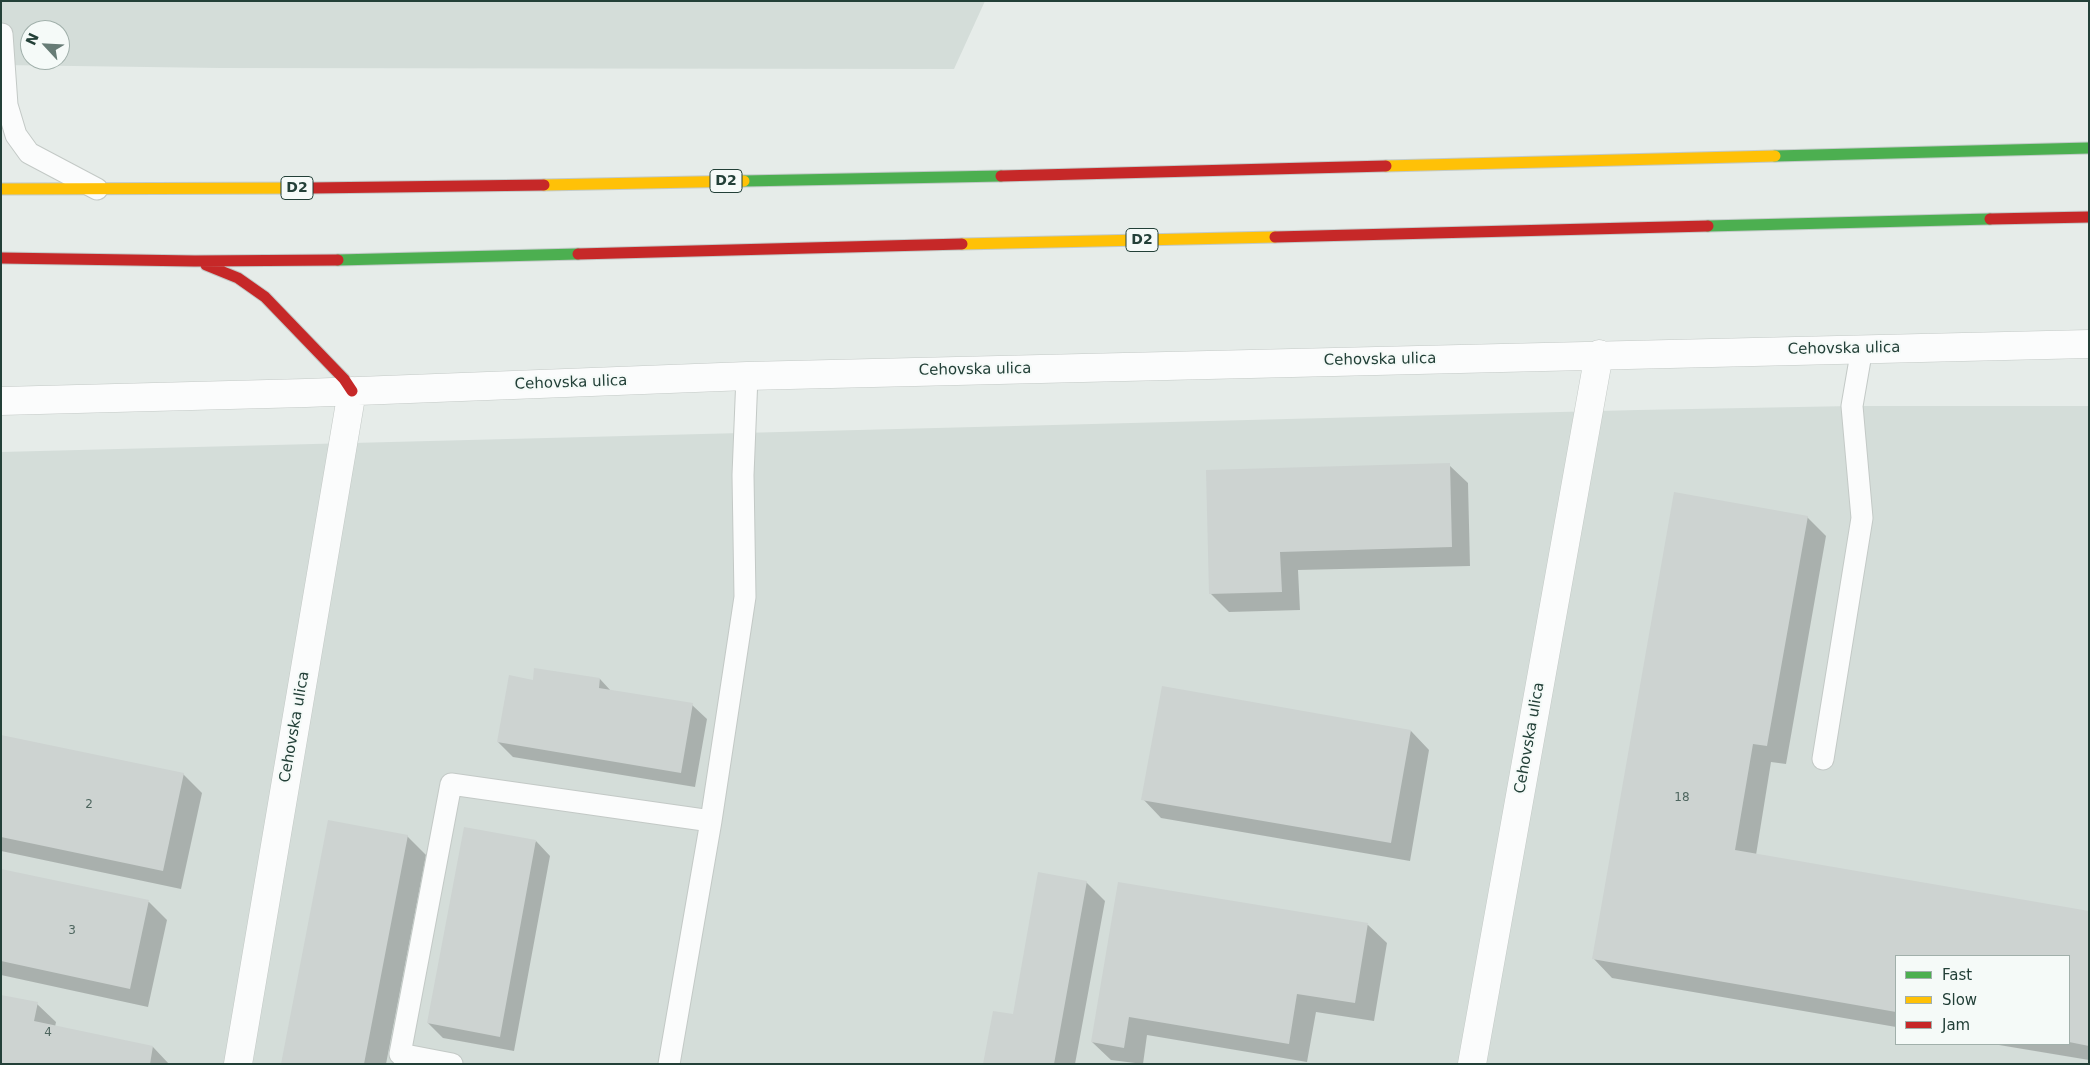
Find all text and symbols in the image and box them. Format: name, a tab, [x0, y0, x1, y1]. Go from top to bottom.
north arrow	[20, 20, 70, 70]
text: N	[23, 30, 42, 48]
road number: D2	[710, 170, 742, 192]
road number: D2	[281, 177, 313, 200]
road number: D2	[1126, 228, 1158, 252]
street label: Cehovska ulica	[1787, 339, 1901, 359]
street label: Cehovska ulica	[1323, 350, 1437, 370]
street label: Cehovska ulica	[918, 360, 1032, 380]
street label: Cehovska ulica	[514, 372, 628, 394]
street label: Cehovska ulica	[276, 670, 314, 784]
street label: Cehovska ulica	[1511, 681, 1549, 795]
house number: 18	[1674, 791, 1690, 805]
house number: 2	[85, 798, 93, 812]
house number: 3	[68, 924, 76, 938]
legend	[1895, 955, 2070, 1045]
text: Fast	[1942, 966, 1972, 984]
text: Slow	[1942, 991, 1977, 1009]
text: Jam	[1942, 1016, 1970, 1034]
house number: 4	[44, 1026, 52, 1040]

